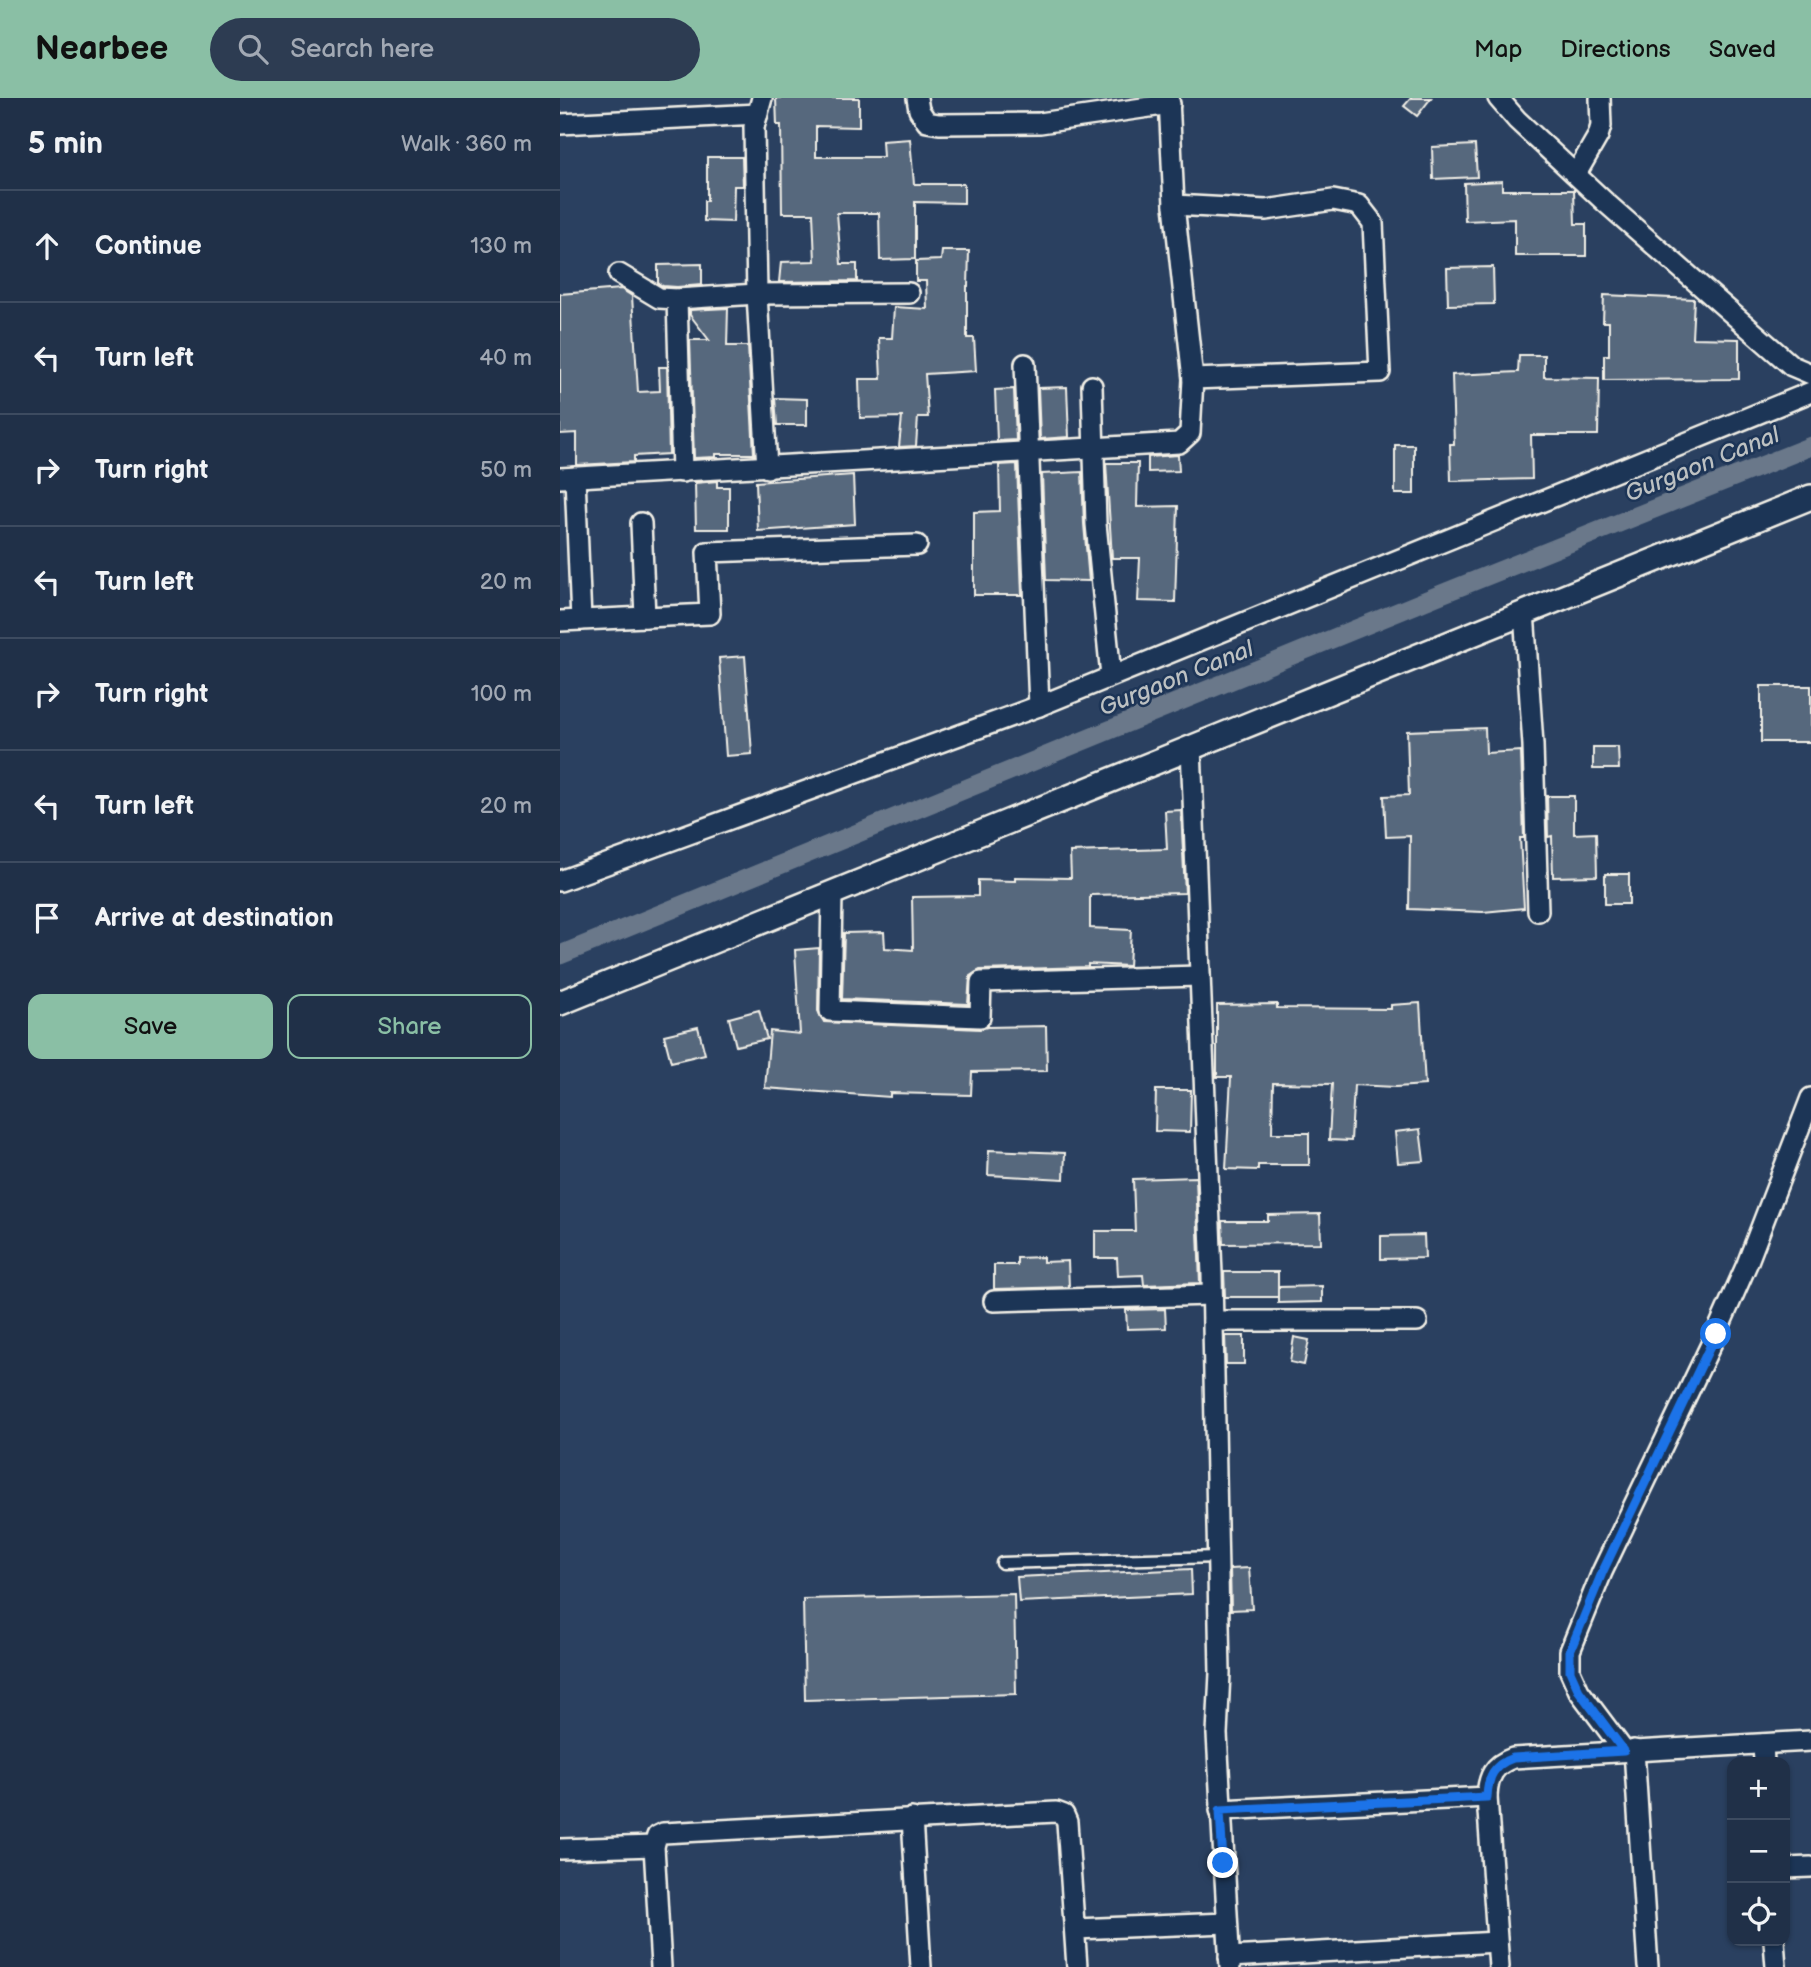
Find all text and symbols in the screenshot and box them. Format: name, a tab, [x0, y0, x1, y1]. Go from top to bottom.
search box	[210, 18, 700, 81]
text: Nearbee	[35, 29, 168, 69]
icon: search	[234, 30, 272, 68]
text: Search here	[290, 34, 434, 65]
text: Map	[1474, 35, 1522, 64]
text: Directions	[1560, 35, 1671, 64]
text: Saved	[1709, 35, 1776, 64]
text: 5 min	[28, 126, 103, 162]
text: Walk · 360 m	[401, 130, 532, 158]
icon: ahead	[28, 227, 66, 265]
text: Continue	[95, 231, 202, 262]
text: 130 m	[470, 232, 532, 260]
icon: left	[28, 339, 66, 377]
text: Turn left	[95, 343, 194, 374]
text: 40 m	[479, 344, 532, 372]
water label: Gurgaon Canal	[1621, 420, 1785, 509]
icon: right	[28, 451, 66, 489]
text: Turn right	[95, 455, 208, 486]
text: 50 m	[480, 456, 532, 484]
icon: left	[28, 563, 66, 601]
text: Turn left	[95, 567, 194, 598]
text: 20 m	[480, 568, 532, 596]
water label: Gurgaon Canal	[1095, 634, 1259, 723]
icon: right	[28, 675, 66, 713]
text: Turn right	[95, 679, 208, 710]
text: 100 m	[471, 680, 532, 708]
icon: left	[28, 787, 66, 825]
text: Turn left	[95, 791, 194, 822]
text: 20 m	[480, 792, 532, 820]
icon: arrive	[28, 899, 66, 937]
text: Arrive at destination	[95, 903, 334, 934]
button: Save	[28, 994, 273, 1059]
button: Share	[287, 994, 532, 1059]
route start	[1700, 1318, 1731, 1349]
map controls	[1727, 1757, 1790, 1946]
button: +	[1727, 1757, 1790, 1820]
button: −	[1727, 1820, 1790, 1883]
route end	[1207, 1847, 1238, 1878]
button: locate	[1727, 1883, 1790, 1946]

